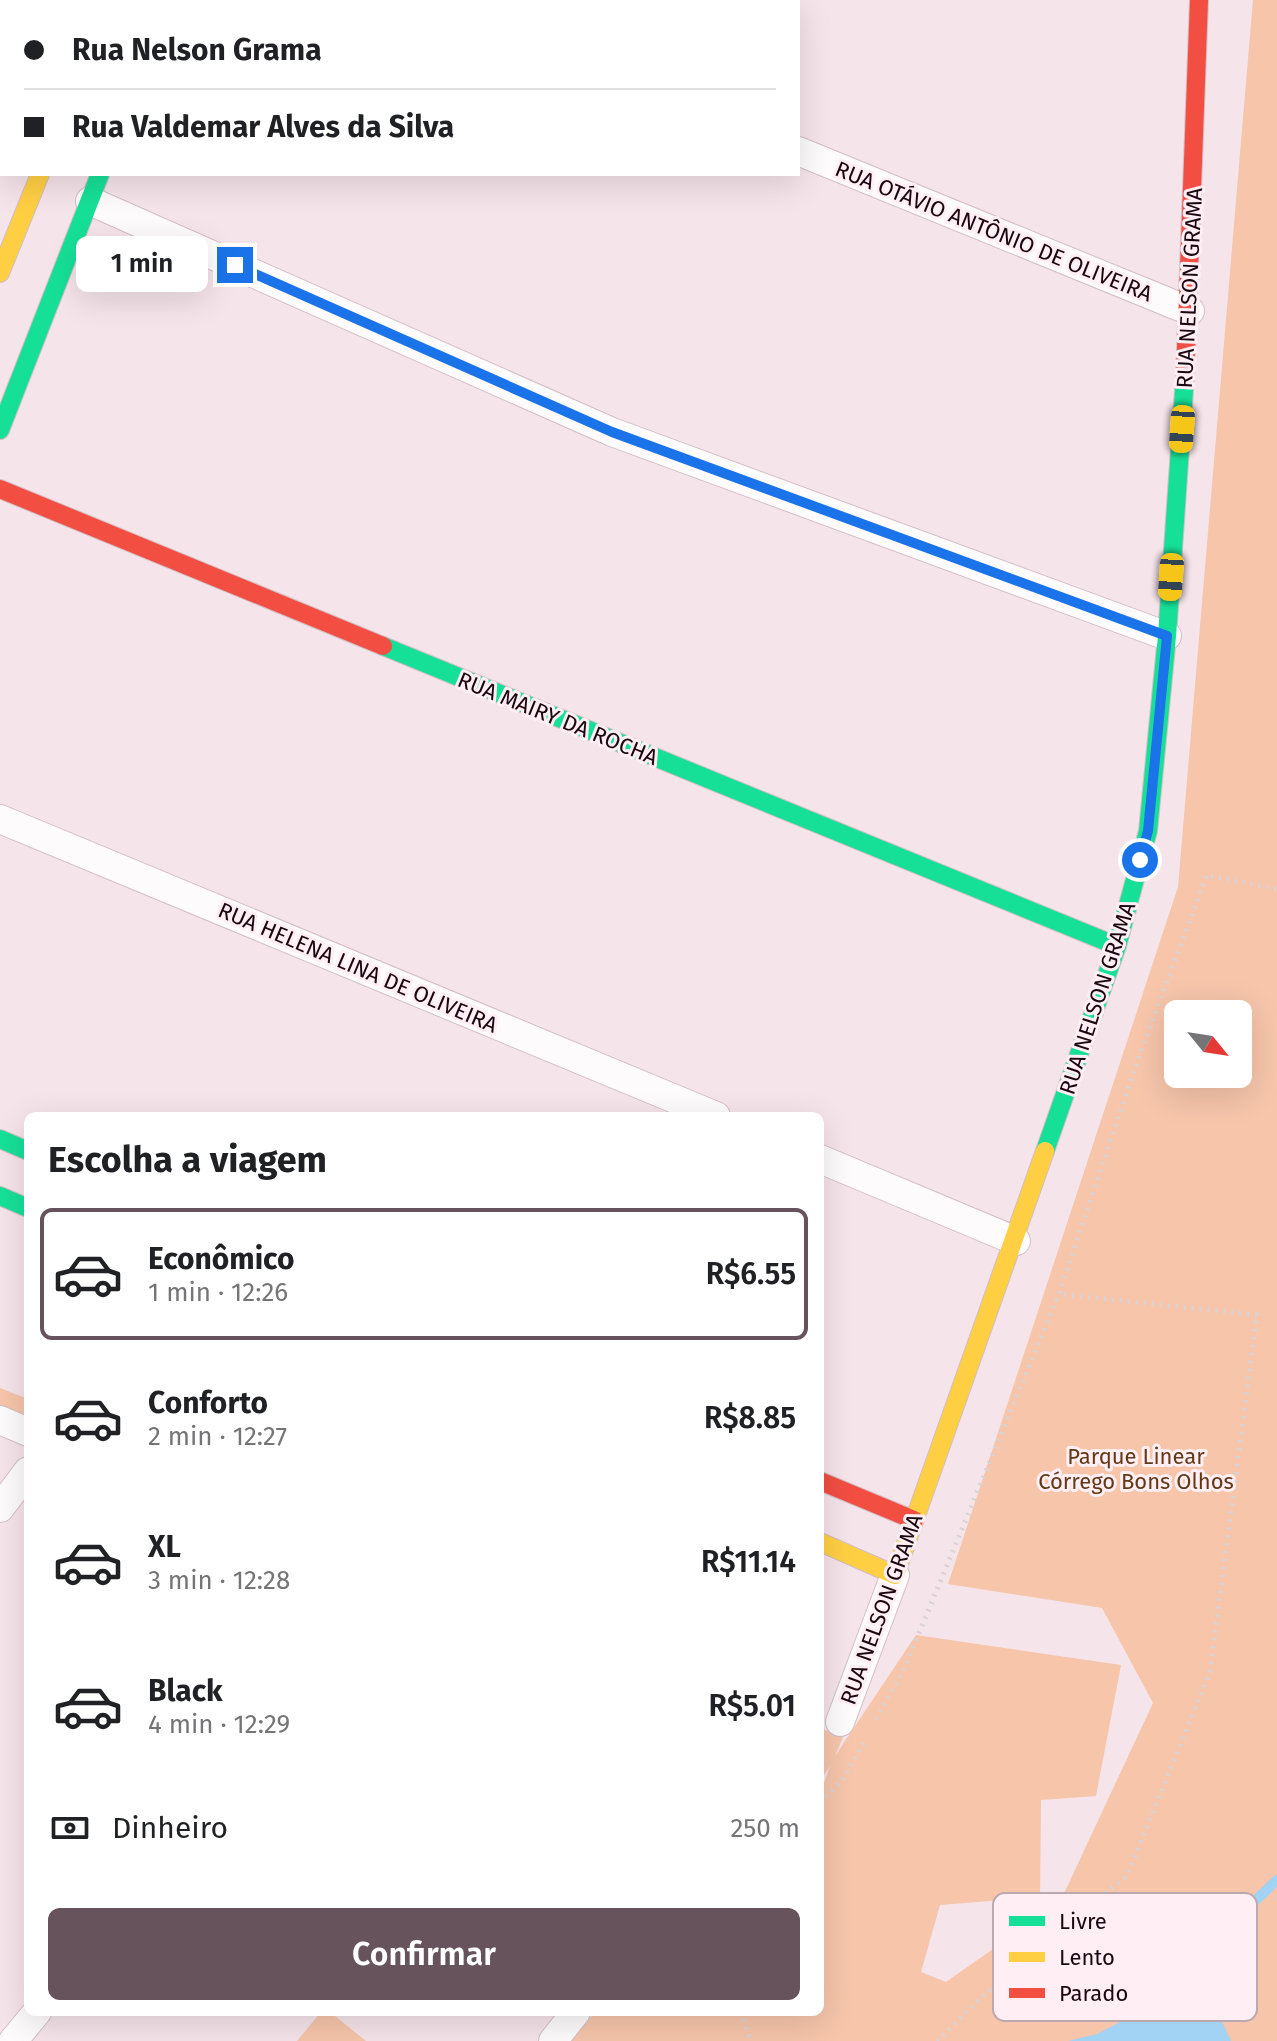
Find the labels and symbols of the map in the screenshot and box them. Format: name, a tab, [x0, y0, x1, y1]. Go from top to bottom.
street label: RUA OTÁVIO ANTÔNIO DE OLIVEIRA	[831, 155, 1157, 308]
street label: RUA NELSON GRAMA	[1171, 187, 1208, 389]
callout: 1 min	[75, 237, 207, 293]
route end	[217, 247, 253, 283]
car	[1168, 404, 1196, 454]
car	[1157, 552, 1185, 602]
street label: RUA MAIRY DA ROCHA	[454, 666, 662, 771]
route start	[1122, 842, 1158, 878]
street label: RUA HELENA LINA DE OLIVEIRA	[214, 896, 502, 1039]
street label: RUA NELSON GRAMA	[1054, 898, 1141, 1098]
north arrow	[1164, 1000, 1252, 1088]
park label: Parque Linear Córrego Bons Olhos	[1038, 1443, 1234, 1495]
street label: RUA NELSON GRAMA	[834, 1510, 929, 1708]
legend	[993, 1893, 1257, 2021]
text: Livre	[1059, 1908, 1107, 1935]
text: Lento	[1059, 1944, 1115, 1971]
text: Parado	[1059, 1980, 1128, 2007]

